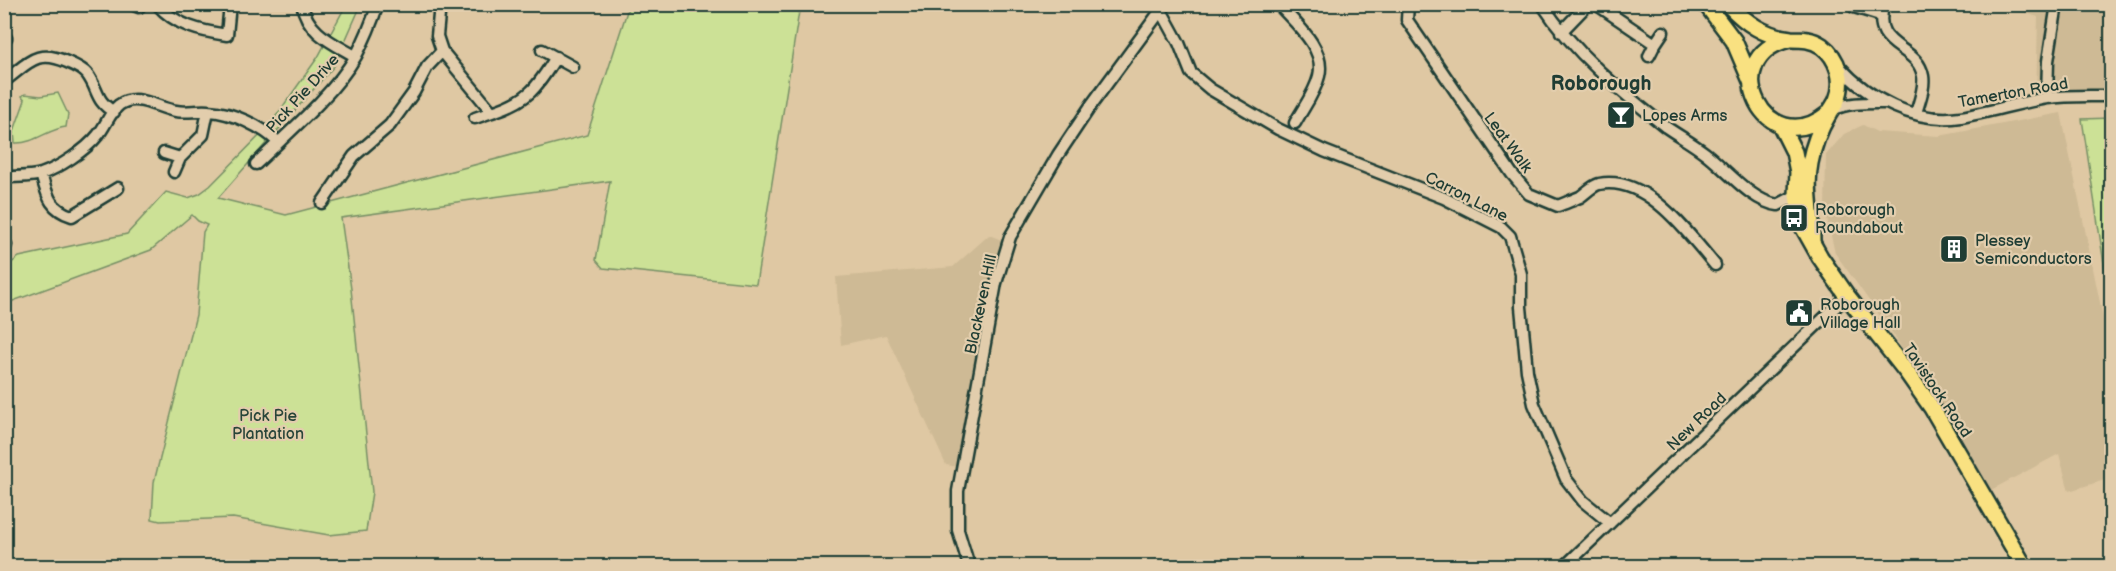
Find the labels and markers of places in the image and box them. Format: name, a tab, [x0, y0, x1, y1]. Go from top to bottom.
bar icon: Lopes Arms	[1605, 99, 1637, 131]
place label: Lopes Arms	[1642, 107, 1728, 126]
place label: Roborough Roundabout	[1815, 201, 1903, 238]
bus stop icon: Roborough Roundabout	[1778, 202, 1810, 234]
place label: Plessey Semiconductors	[1975, 232, 2092, 269]
building icon: Plessey Semiconductors	[1938, 233, 1970, 265]
place label: Roborough Village Hall	[1820, 296, 1901, 333]
public building icon: Roborough Village Hall	[1783, 297, 1815, 329]

